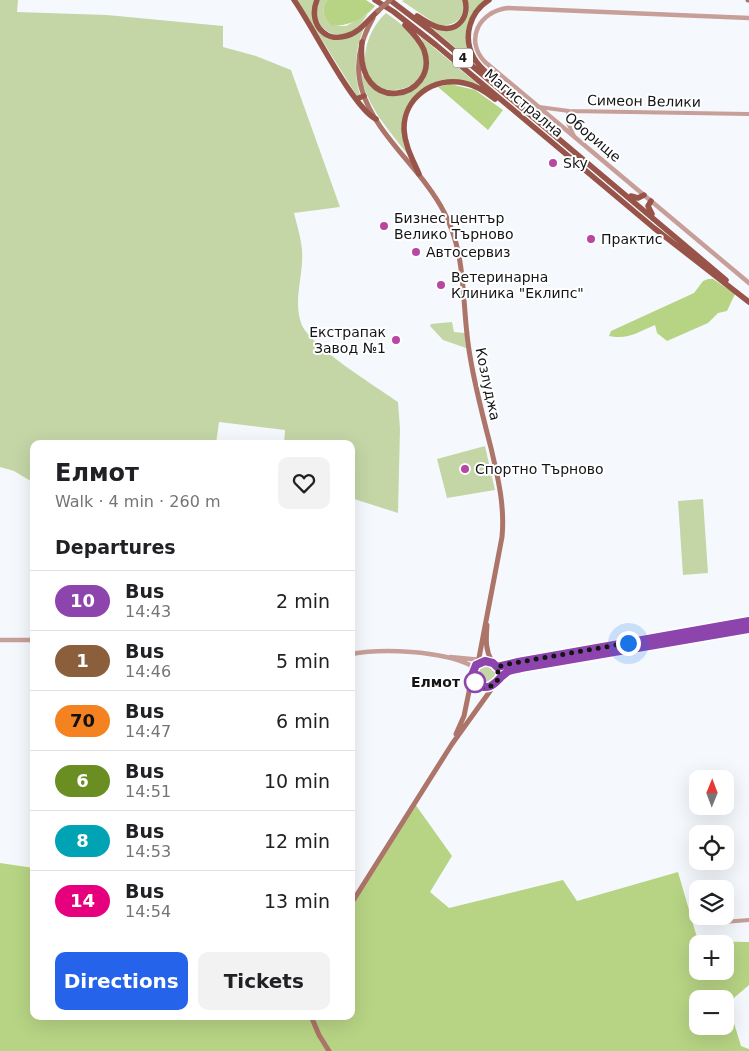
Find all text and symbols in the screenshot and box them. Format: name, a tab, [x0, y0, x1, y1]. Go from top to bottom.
road number: 4	[453, 48, 473, 68]
street label: Магистрална	[482, 66, 566, 140]
street label: Симеон Велики	[587, 92, 701, 110]
street label: Оборище	[562, 109, 624, 165]
place label: Sky	[563, 155, 588, 171]
marker: Sky	[547, 157, 559, 169]
place label: Бизнес център Велико Търново	[394, 210, 514, 242]
marker: Бизнес център Велико Търново	[378, 220, 390, 232]
place label: Практис	[601, 231, 662, 247]
marker: Практис	[585, 233, 597, 245]
place label: Автосервиз	[426, 244, 511, 260]
marker: Автосервиз	[410, 246, 422, 258]
place label: Ветеринарна Клиника "Еклипс"	[451, 269, 584, 301]
marker: Ветеринарна Клиника "Еклипс"	[435, 279, 447, 291]
place label: Екстрапак Завод №1	[309, 324, 386, 356]
marker: Екстрапак Завод №1	[390, 334, 402, 346]
street label: Козлуджа	[472, 346, 504, 422]
button: heart	[278, 457, 330, 509]
text: Елмот	[55, 459, 139, 487]
place label: Спортно Търново	[475, 461, 604, 477]
marker: Спортно Търново	[459, 463, 471, 475]
text: Walk · 4 min · 260 m	[55, 492, 220, 511]
text: Departures	[55, 536, 176, 558]
text: Bus	[125, 580, 164, 602]
text: 10	[70, 590, 95, 611]
text: 2 min	[276, 590, 330, 612]
text: 14:43	[125, 602, 171, 621]
your location	[616, 631, 641, 656]
text: Bus	[125, 640, 164, 662]
text: 1	[76, 650, 89, 671]
text: 5 min	[276, 650, 330, 672]
text: 14:46	[125, 662, 171, 681]
marker: Елмот	[464, 671, 486, 693]
place label: Елмот	[411, 674, 461, 690]
text: Bus	[125, 700, 164, 722]
text: 70	[70, 710, 95, 731]
text: 6 min	[276, 710, 330, 732]
text: 14:47	[125, 722, 171, 741]
text: Bus	[125, 760, 164, 782]
text: 6	[76, 770, 89, 791]
text: 10 min	[264, 770, 330, 792]
north arrow	[689, 770, 734, 815]
map controls	[689, 770, 734, 1035]
text: 14:51	[125, 782, 171, 801]
text: Bus	[125, 820, 164, 842]
button: locate	[689, 825, 734, 870]
text: 8	[76, 830, 89, 851]
text: 12 min	[264, 830, 330, 852]
text: 14:53	[125, 842, 171, 861]
text: Bus	[125, 880, 164, 902]
button: layers	[689, 880, 734, 925]
text: 14	[70, 890, 95, 911]
text: 13 min	[264, 890, 330, 912]
text: 14:54	[125, 902, 171, 921]
button: +	[689, 935, 734, 980]
button: Directions	[55, 952, 188, 1010]
button: Tickets	[198, 952, 330, 1010]
button: −	[689, 990, 734, 1035]

